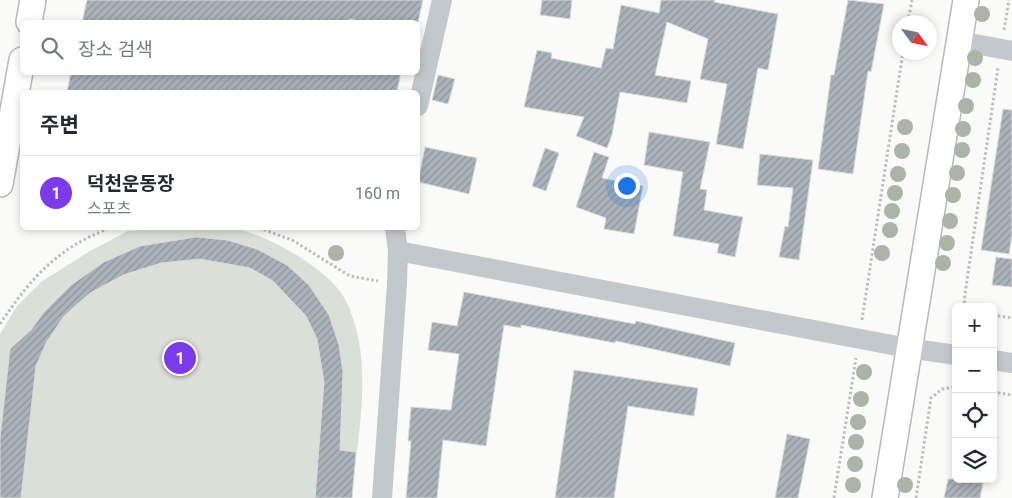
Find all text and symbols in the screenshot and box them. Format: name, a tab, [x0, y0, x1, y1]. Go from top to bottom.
north arrow	[892, 15, 937, 60]
search box	[20, 20, 420, 75]
icon: search	[38, 34, 66, 62]
text: 장소 검색	[78, 38, 153, 61]
text: 주변	[40, 113, 79, 137]
text: 덕천운동장	[87, 172, 174, 195]
your location	[614, 173, 640, 199]
text: 1	[51, 184, 61, 203]
text: 160 m	[355, 184, 400, 203]
text: 스포츠	[87, 199, 131, 218]
map controls	[952, 303, 997, 483]
button: +	[952, 303, 997, 348]
pin: 1	[164, 339, 196, 377]
button: −	[952, 348, 997, 393]
button: locate	[952, 393, 997, 438]
button: layers	[952, 438, 997, 483]

